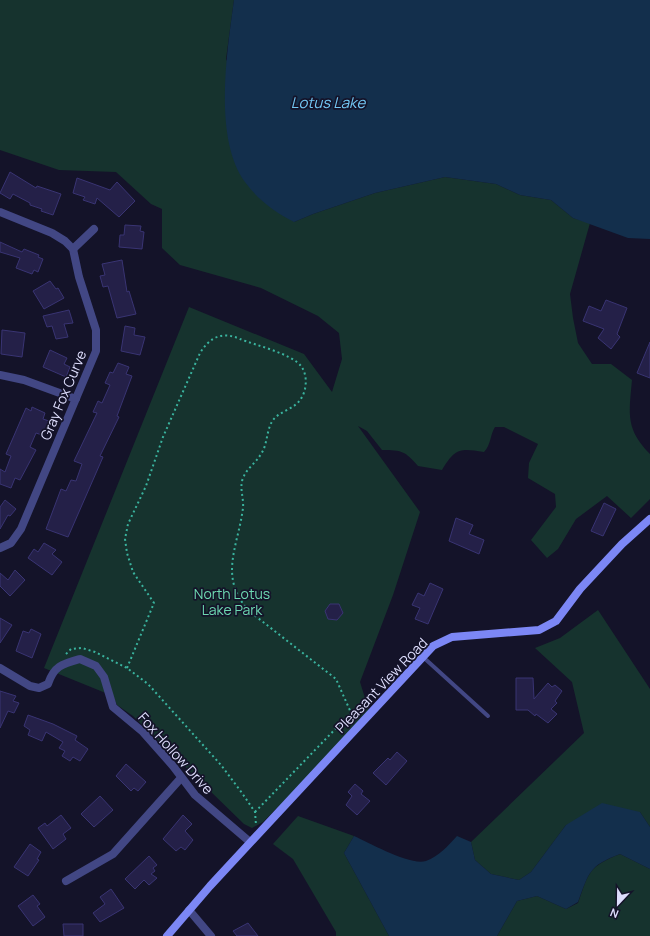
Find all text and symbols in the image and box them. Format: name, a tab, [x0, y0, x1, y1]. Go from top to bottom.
water label: Lotus Lake	[291, 92, 366, 113]
street label: Gray Fox Curve	[36, 347, 90, 443]
park label: North Lotus Lake Park	[194, 584, 270, 619]
street label: Pleasant View Road	[331, 633, 431, 737]
street label: Fox Hollow Drive	[134, 708, 218, 798]
north arrow	[598, 884, 638, 924]
text: N	[608, 905, 621, 922]

